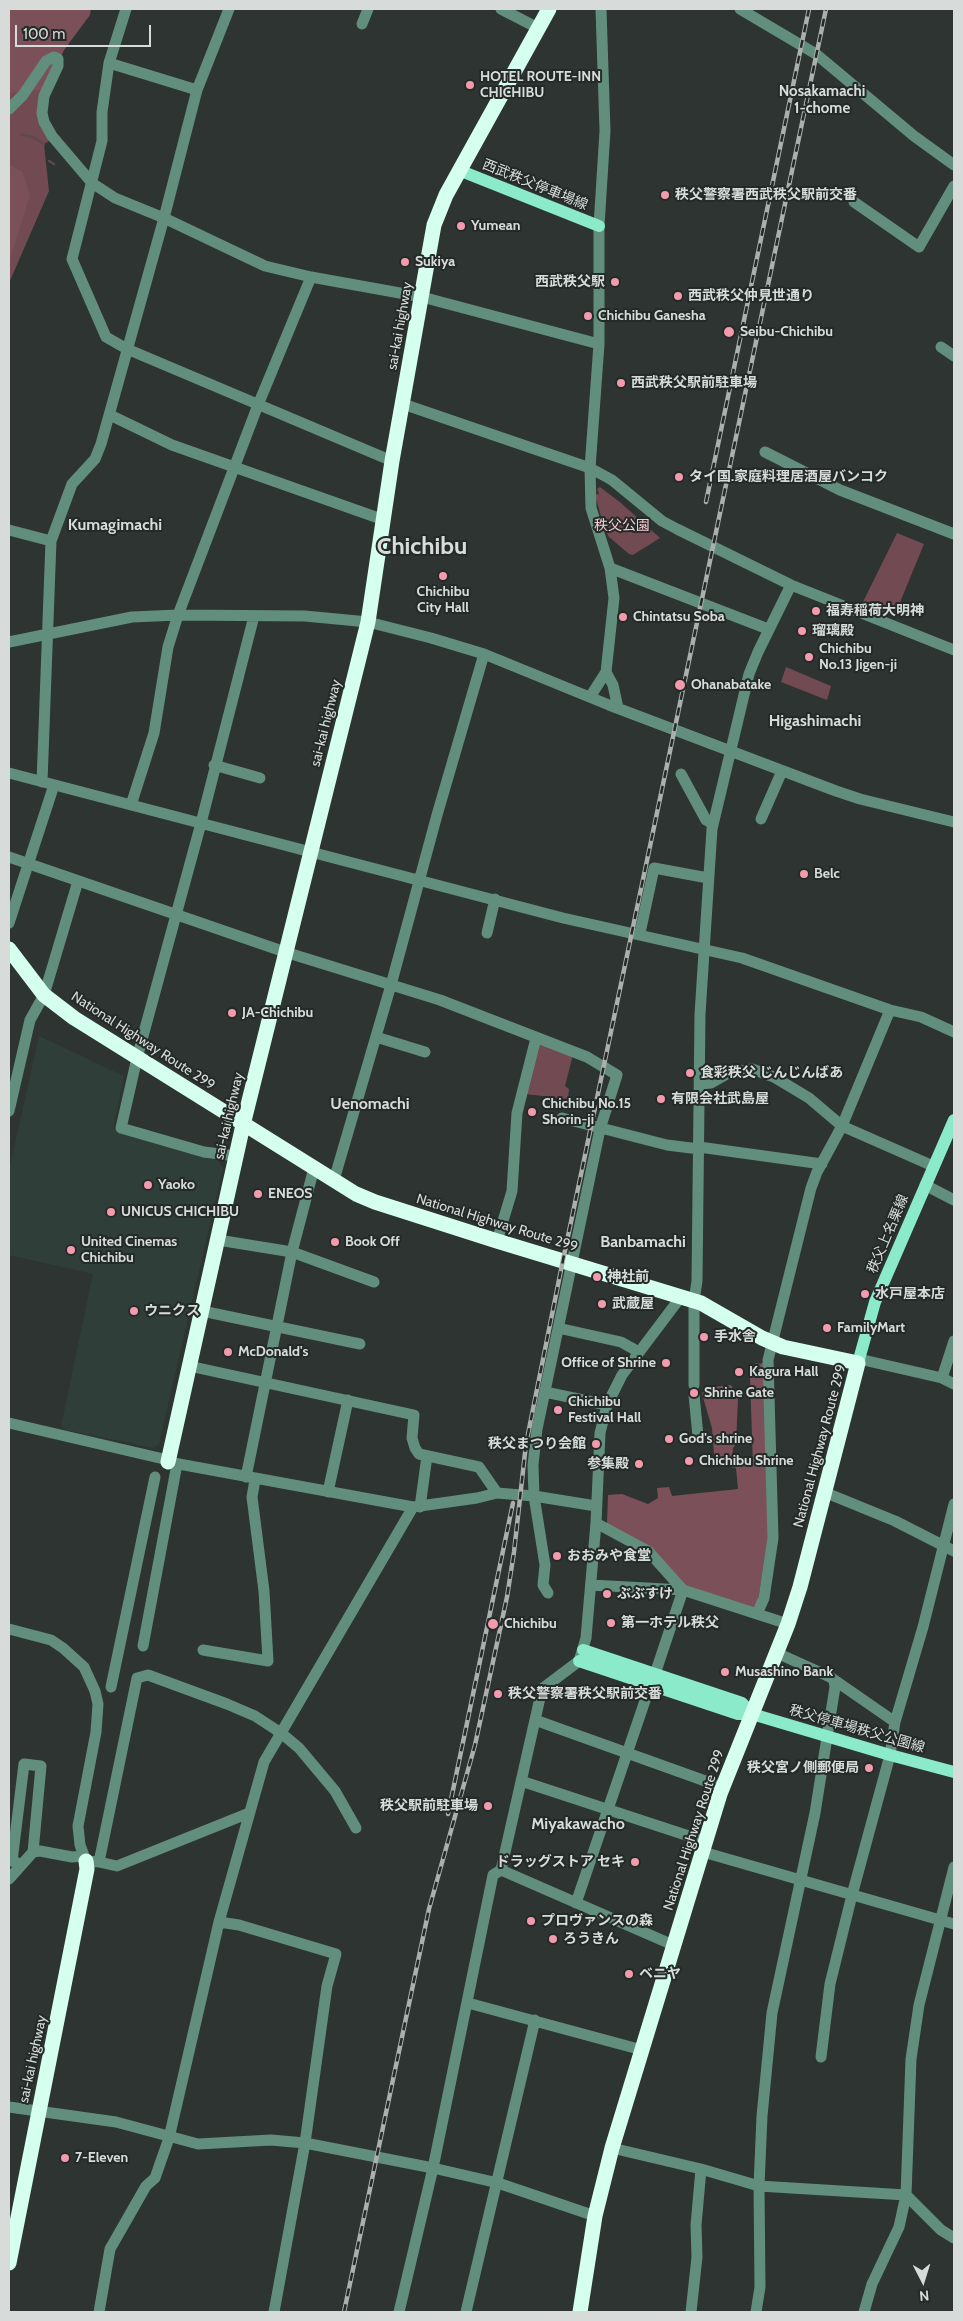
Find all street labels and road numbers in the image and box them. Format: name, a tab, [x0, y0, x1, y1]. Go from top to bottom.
street label: 西武秩父停車場線	[480, 156, 590, 214]
street label: sai-kai highway	[384, 281, 416, 371]
street label: sai-kai highway	[307, 678, 345, 768]
street label: National Highway Route 299	[68, 988, 218, 1094]
street label: sai-kai highway	[211, 1071, 247, 1161]
street label: National Highway Route 299	[414, 1190, 580, 1256]
street label: 秩父上名栗線	[864, 1192, 912, 1276]
street label: National Highway Route 299	[790, 1363, 850, 1529]
street label: 秩父停車場秩父公園線	[787, 1702, 927, 1756]
street label: National Highway Route 299	[660, 1747, 728, 1913]
street label: sai-kai highway	[16, 2014, 50, 2104]

